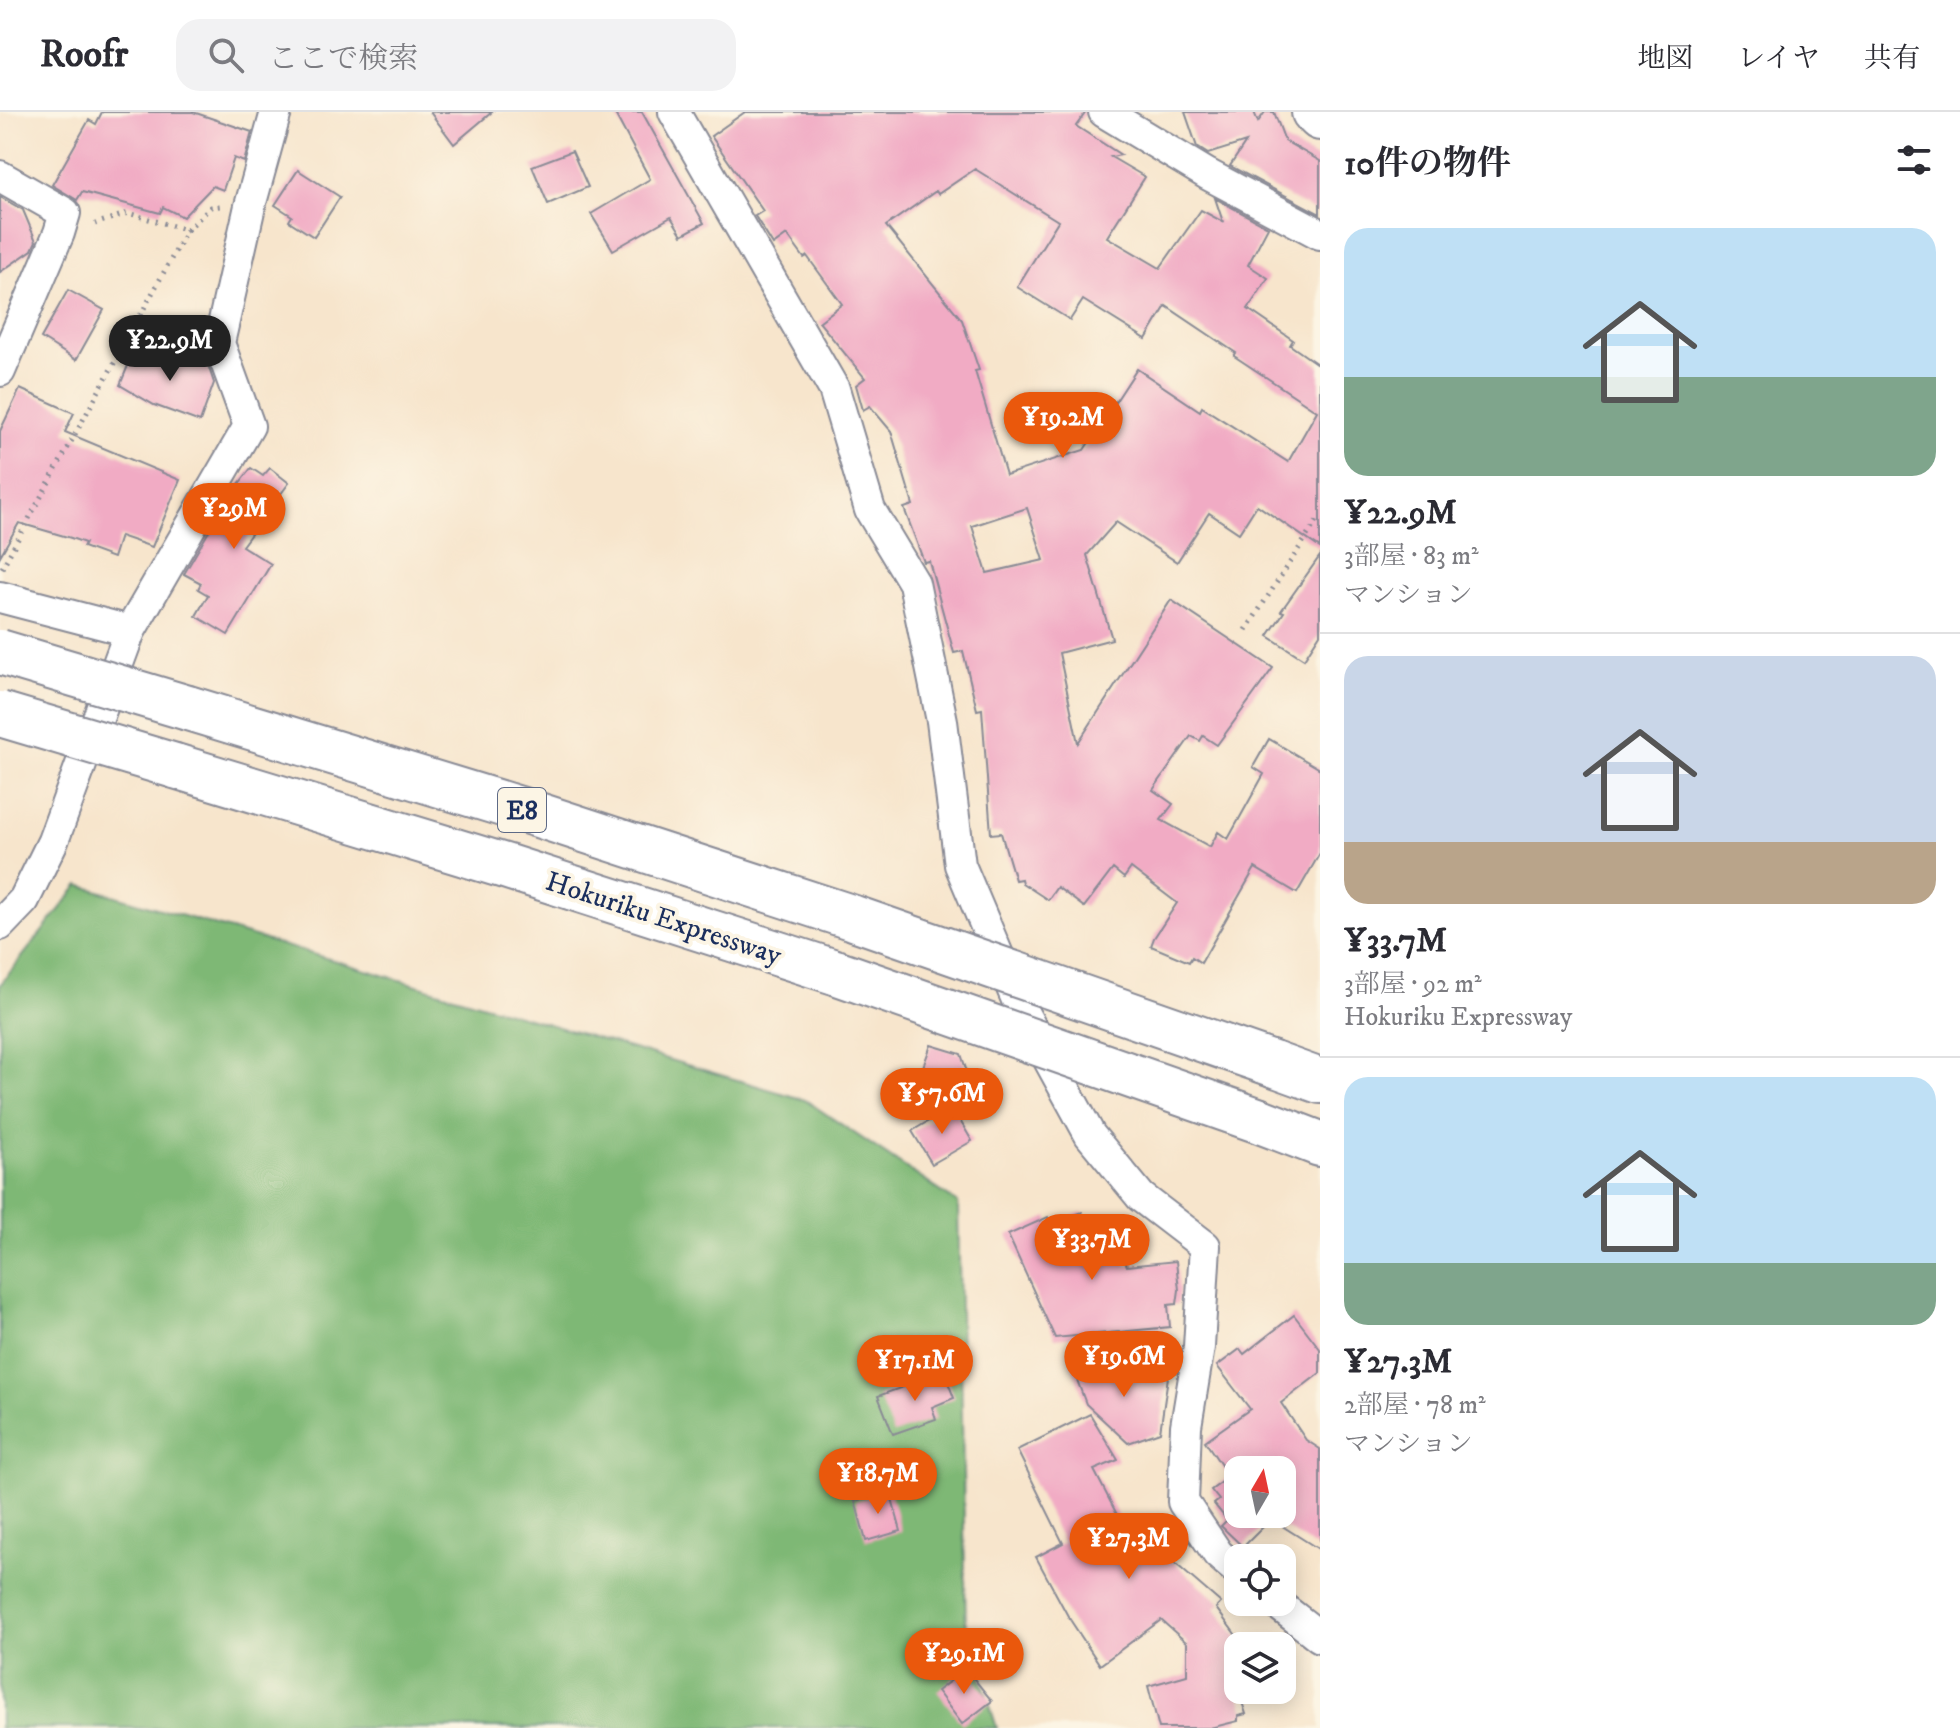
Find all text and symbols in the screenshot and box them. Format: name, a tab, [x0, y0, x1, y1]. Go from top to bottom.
search box	[176, 19, 736, 91]
text: Roofr	[40, 31, 128, 79]
icon: search	[204, 33, 248, 77]
text: ここで検索	[268, 41, 418, 78]
text: 地図	[1637, 41, 1693, 76]
text: レイヤ	[1737, 41, 1820, 76]
text: 共有	[1864, 41, 1920, 76]
icon: filters	[1892, 138, 1936, 182]
text: 10件の物件	[1344, 143, 1511, 185]
icon: home	[1568, 280, 1712, 424]
pin: ¥22.9M	[105, 315, 235, 383]
text: ¥22.9M	[127, 324, 213, 357]
pin: ¥19.2M	[998, 392, 1128, 460]
text: ¥19.2M	[1022, 401, 1104, 434]
pin: ¥29M	[187, 483, 281, 551]
text: ¥29M	[201, 492, 267, 525]
text: ¥22.9M	[1344, 492, 1457, 534]
text: 3部屋 · 83 m²	[1344, 540, 1479, 573]
text: マンション	[1344, 579, 1473, 612]
icon: home	[1568, 708, 1712, 852]
road number: E8	[498, 788, 546, 832]
street label: Hokuriku Expressway	[541, 864, 787, 973]
text: ¥33.7M	[1344, 920, 1447, 962]
text: 3部屋 · 92 m²	[1344, 968, 1482, 1001]
text: Hokuriku Expressway	[1344, 1001, 1572, 1034]
pin: ¥57.6M	[877, 1068, 1007, 1136]
text: ¥57.6M	[898, 1077, 986, 1110]
icon: home	[1568, 1129, 1712, 1273]
pin: ¥33.7M	[1027, 1214, 1157, 1282]
text: ¥33.7M	[1053, 1223, 1131, 1256]
pin: ¥19.6M	[1059, 1331, 1189, 1399]
pin: ¥17.1M	[850, 1335, 980, 1403]
text: ¥19.6M	[1082, 1340, 1166, 1373]
text: ¥27.3M	[1344, 1341, 1452, 1383]
text: ¥17.1M	[875, 1344, 955, 1377]
text: 2部屋 · 78 m²	[1344, 1389, 1486, 1422]
text: マンション	[1344, 1428, 1473, 1461]
pin: ¥18.7M	[813, 1448, 943, 1516]
north arrow	[1224, 1456, 1296, 1528]
map controls	[1224, 1456, 1296, 1704]
text: ¥18.7M	[837, 1457, 919, 1490]
pin: ¥27.3M	[1064, 1513, 1194, 1581]
text: ¥27.3M	[1088, 1522, 1170, 1555]
button: locate	[1224, 1544, 1296, 1616]
pin: ¥29.1M	[899, 1628, 1029, 1696]
button: layers	[1224, 1632, 1296, 1704]
text: ¥29.1M	[923, 1637, 1005, 1670]

